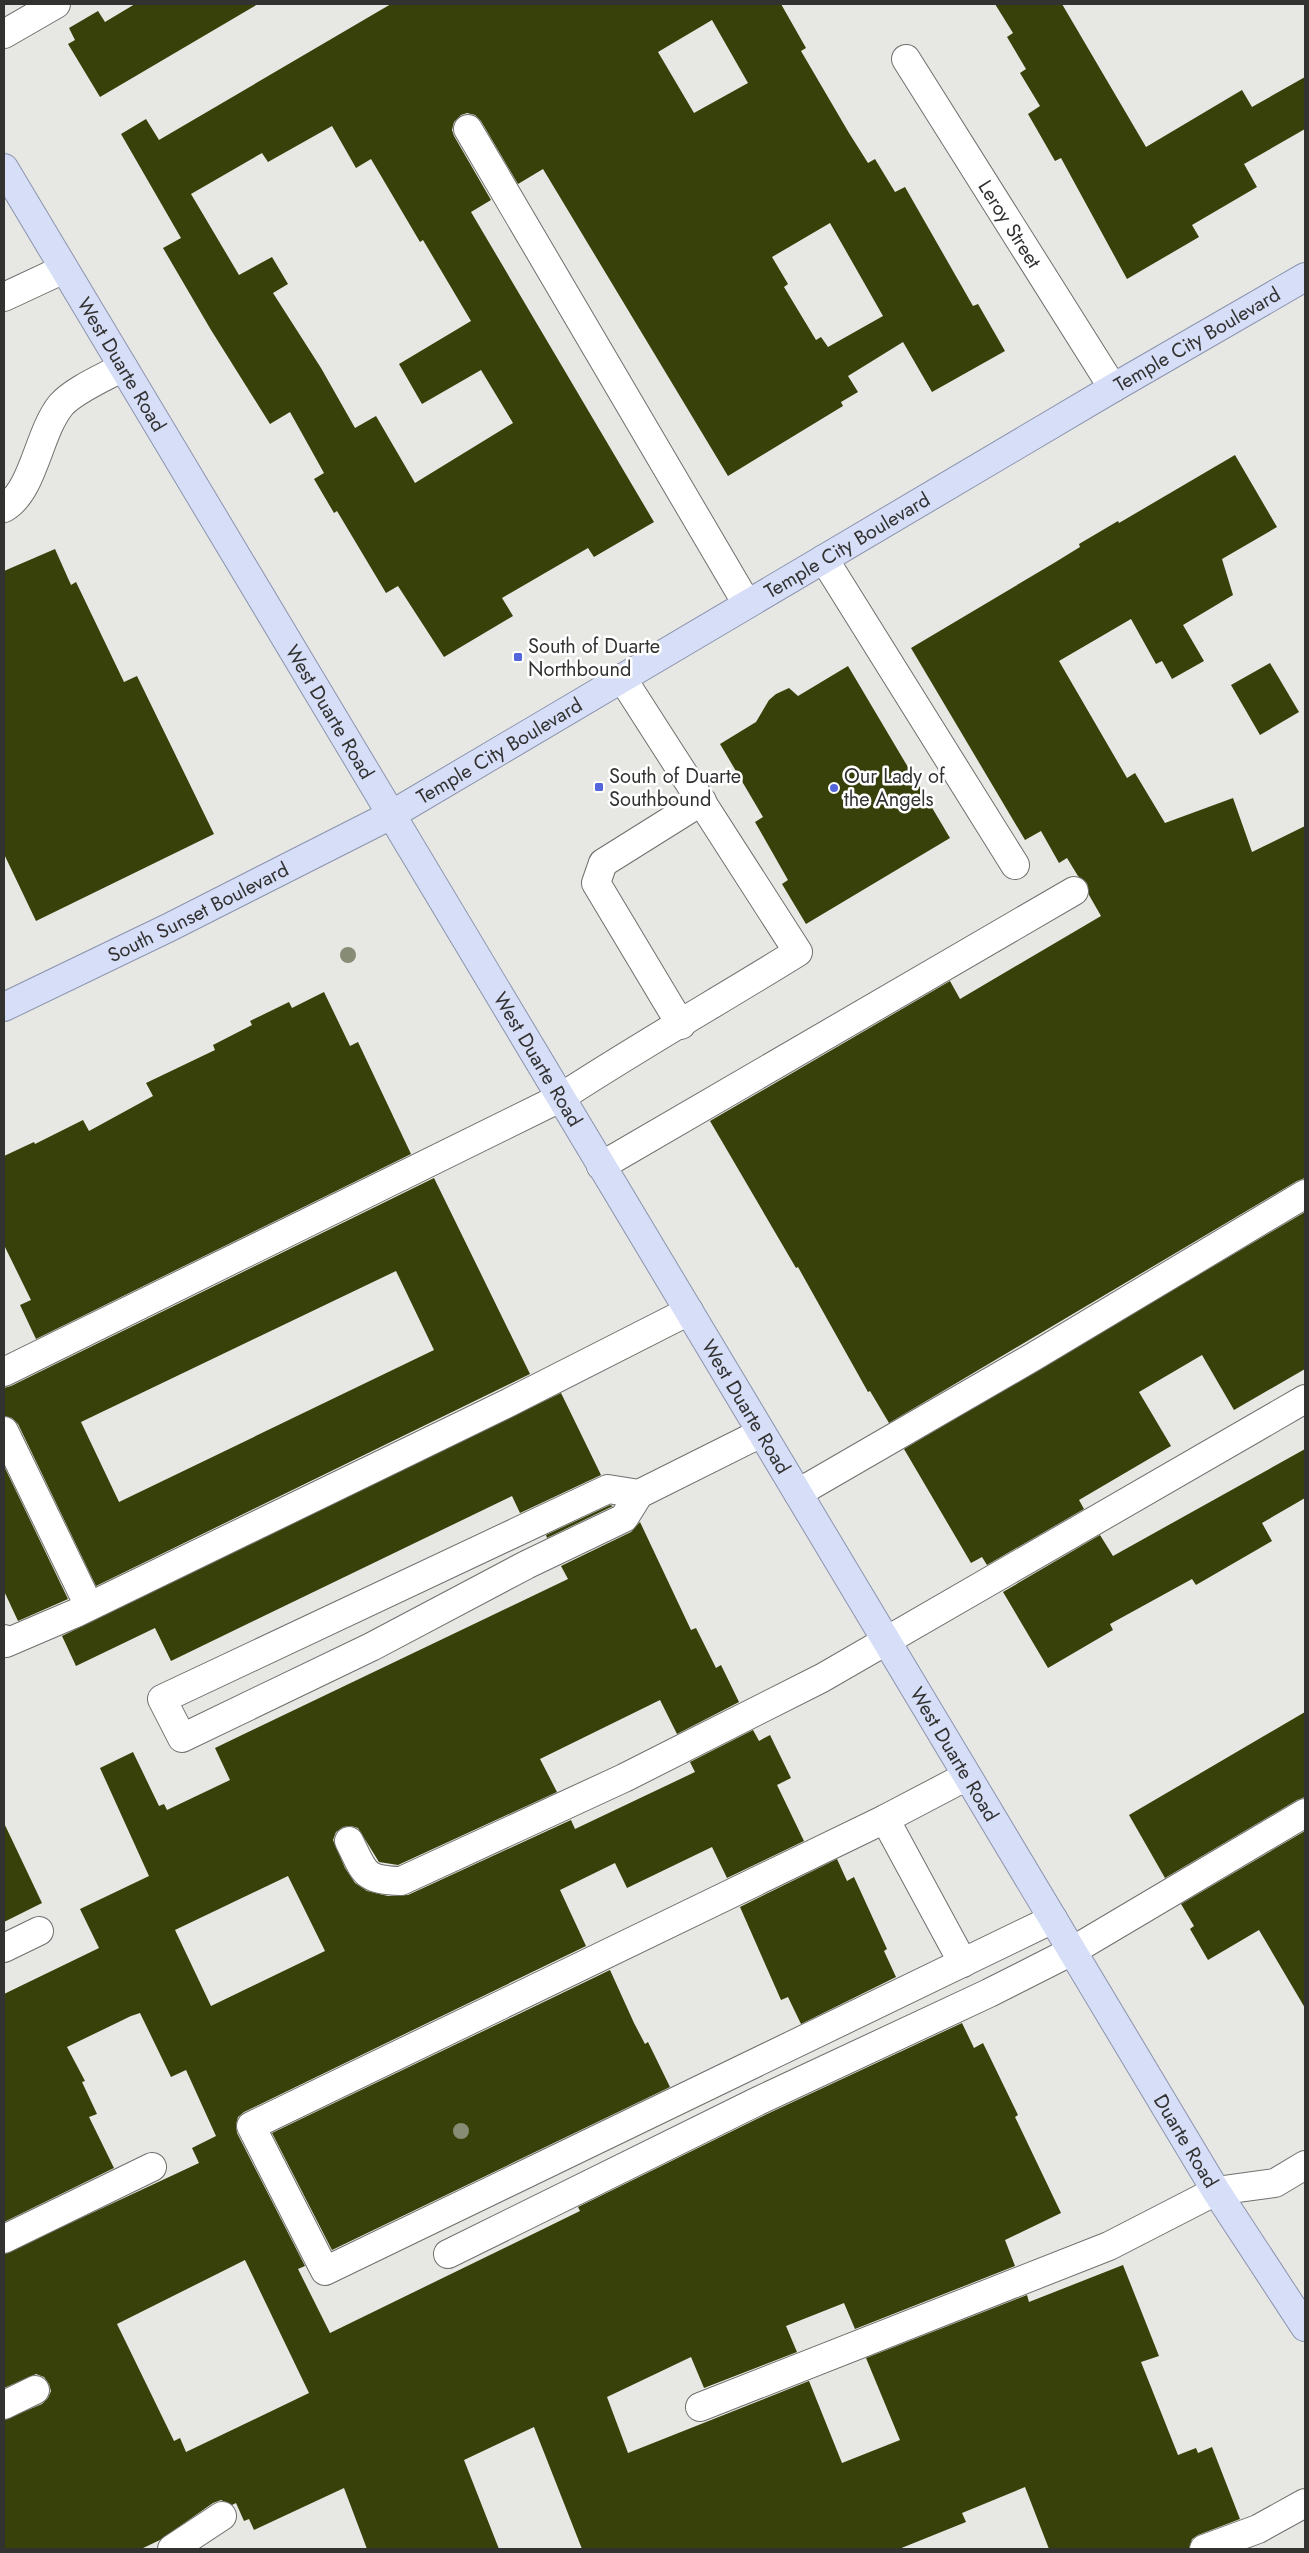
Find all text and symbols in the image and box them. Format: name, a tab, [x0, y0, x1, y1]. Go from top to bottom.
street label: Leroy Street	[971, 175, 1048, 274]
street label: Temple City Boulevard	[1109, 280, 1286, 399]
street label: West Duarte Road	[70, 292, 173, 437]
street label: Temple City Boulevard	[759, 485, 936, 606]
place label: South of Duarte Northbound	[528, 632, 660, 684]
street label: West Duarte Road	[278, 639, 381, 785]
marker: South of Duarte Northbound	[512, 651, 524, 663]
street label: Temple City Boulevard	[411, 691, 588, 812]
place label: South of Duarte Southbound	[609, 762, 741, 814]
place label: Our Lady of the Angels	[844, 762, 946, 814]
marker: South of Duarte Southbound	[593, 781, 605, 793]
marker: Our Lady of the Angels	[828, 782, 840, 794]
street label: South Sunset Boulevard	[103, 855, 294, 970]
street label: West Duarte Road	[486, 987, 589, 1132]
street label: West Duarte Road	[694, 1334, 797, 1480]
street label: West Duarte Road	[902, 1682, 1005, 1827]
street label: Duarte Road	[1146, 2089, 1225, 2194]

